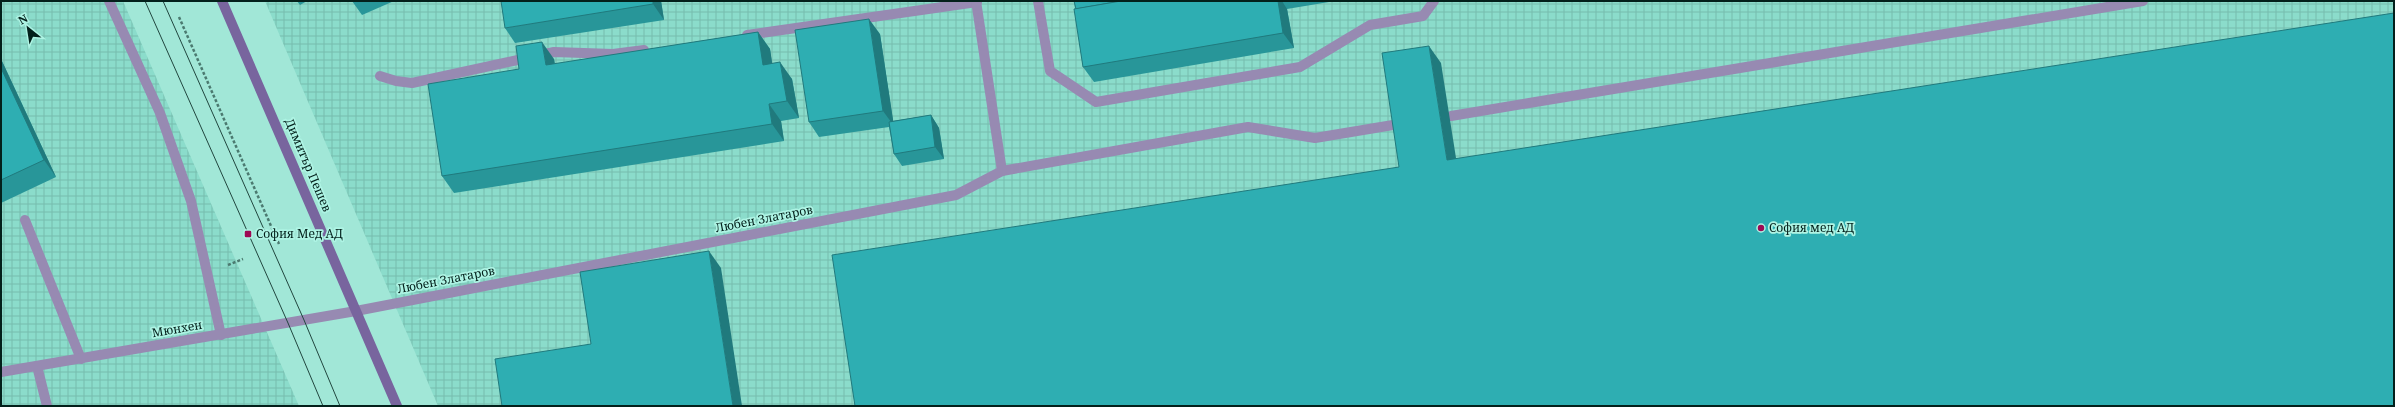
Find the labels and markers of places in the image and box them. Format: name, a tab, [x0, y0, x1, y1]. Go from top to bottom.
place label: София мед АД	[1769, 219, 1854, 236]
marker: София мед АД	[1756, 223, 1766, 233]
place label: София Мед АД	[256, 225, 343, 242]
marker: София Мед АД	[243, 229, 253, 239]

